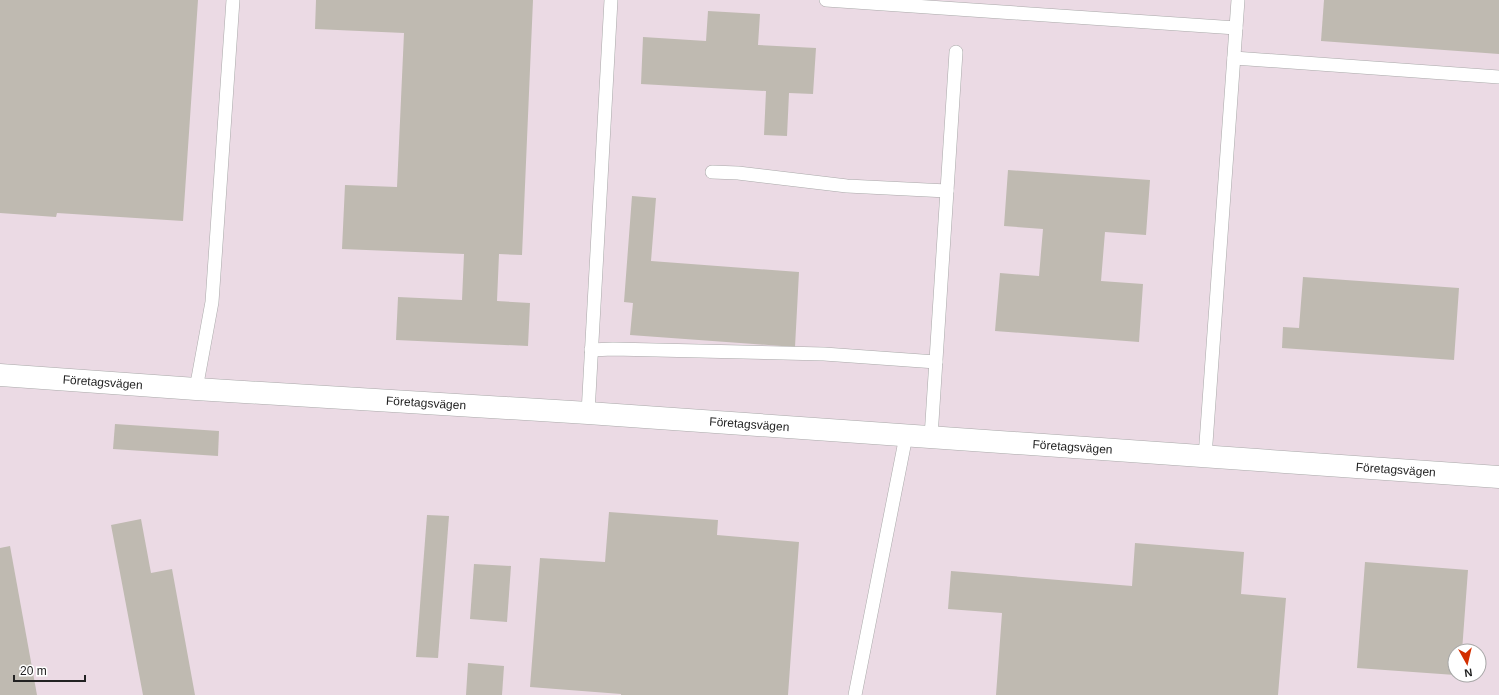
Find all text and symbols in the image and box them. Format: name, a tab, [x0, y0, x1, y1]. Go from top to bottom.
street label: Företagsvägen	[62, 372, 143, 392]
street label: Företagsvägen	[386, 394, 467, 413]
street label: Företagsvägen	[709, 415, 790, 434]
street label: Företagsvägen	[1032, 437, 1113, 457]
street label: Företagsvägen	[1355, 460, 1436, 480]
north arrow	[1447, 643, 1487, 683]
scale bar	[14, 657, 85, 683]
text: 20 m	[20, 664, 47, 678]
text: N	[1464, 666, 1473, 679]

